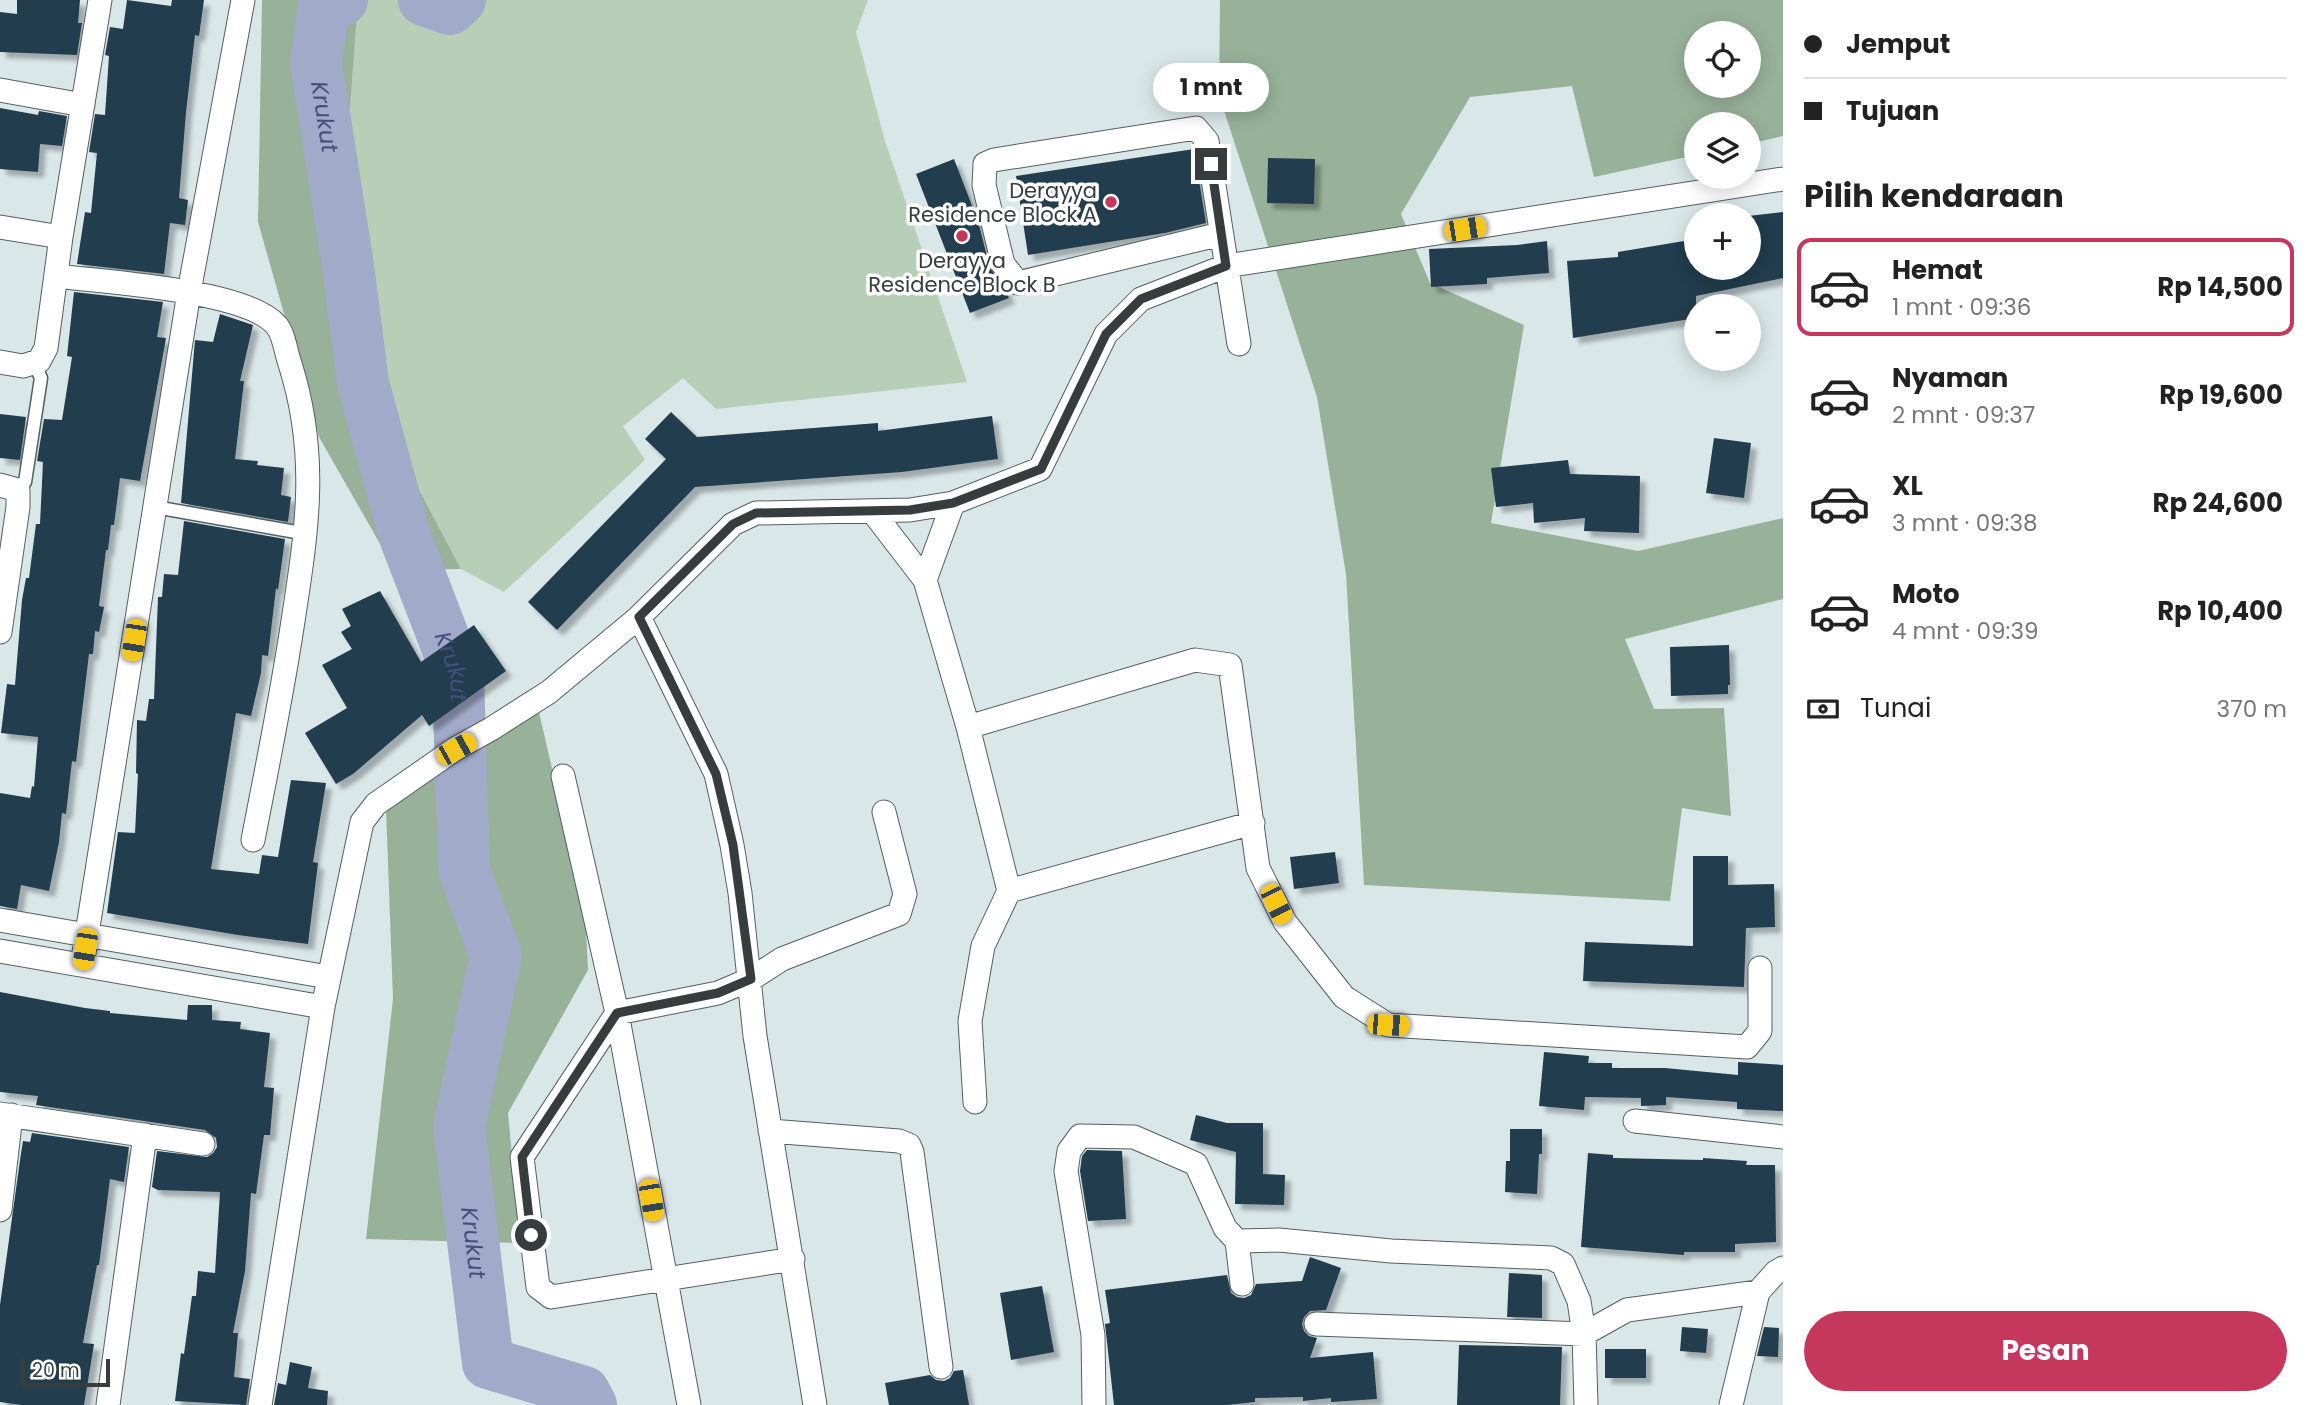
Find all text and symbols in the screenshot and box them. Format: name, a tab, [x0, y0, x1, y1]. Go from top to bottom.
map controls	[1684, 21, 1761, 371]
button: locate	[1684, 21, 1761, 98]
text: Jemput	[1846, 26, 1950, 62]
callout: 1 mnt	[1153, 62, 1269, 111]
text: 1 mnt	[1180, 71, 1242, 103]
water label: Krukut	[303, 79, 346, 156]
text: Tujuan	[1846, 93, 1939, 129]
button: layers	[1684, 112, 1761, 189]
route end	[1195, 148, 1227, 180]
text: Pilih kendaraan	[1804, 173, 2064, 218]
place label: Derayya Residence Block A	[908, 176, 1097, 229]
marker: Derayya Residence Block A	[1103, 194, 1119, 210]
button: +	[1684, 203, 1761, 280]
car	[1443, 215, 1488, 243]
marker: Derayya Residence Block B	[954, 228, 970, 244]
place label: Derayya Residence Block B	[868, 246, 1056, 299]
text: Hemat	[1892, 252, 1983, 288]
icon: car	[1808, 256, 1871, 319]
text: Rp 14,500	[2157, 269, 2283, 305]
text: 1 mnt · 09:36	[1892, 291, 2031, 323]
button: −	[1684, 294, 1761, 371]
text: Nyaman	[1892, 360, 2008, 396]
icon: car	[1808, 364, 1871, 427]
text: Rp 19,600	[2159, 377, 2283, 413]
text: 2 mnt · 09:37	[1892, 399, 2035, 431]
text: XL	[1892, 468, 1923, 504]
icon: car	[1808, 472, 1871, 535]
text: Rp 24,600	[2153, 485, 2283, 521]
text: 3 mnt · 09:38	[1892, 507, 2038, 539]
text: Moto	[1892, 576, 1960, 612]
icon: car	[1808, 580, 1871, 643]
text: Rp 10,400	[2157, 593, 2283, 629]
text: 4 mnt · 09:39	[1892, 615, 2038, 647]
car	[121, 618, 148, 662]
water label: Krukut	[427, 627, 475, 703]
icon: cash	[1804, 690, 1842, 728]
text: Tunai	[1860, 690, 1931, 726]
text: 370 m	[2217, 693, 2287, 725]
car	[433, 730, 480, 768]
car	[1258, 881, 1295, 927]
car	[72, 927, 99, 971]
car	[1367, 1013, 1410, 1037]
car	[638, 1177, 665, 1223]
water label: Krukut	[453, 1205, 494, 1281]
route start	[515, 1219, 547, 1251]
button: Pesan	[1804, 1311, 2287, 1391]
scale bar	[21, 1356, 110, 1388]
text: 20 m	[32, 1357, 80, 1384]

